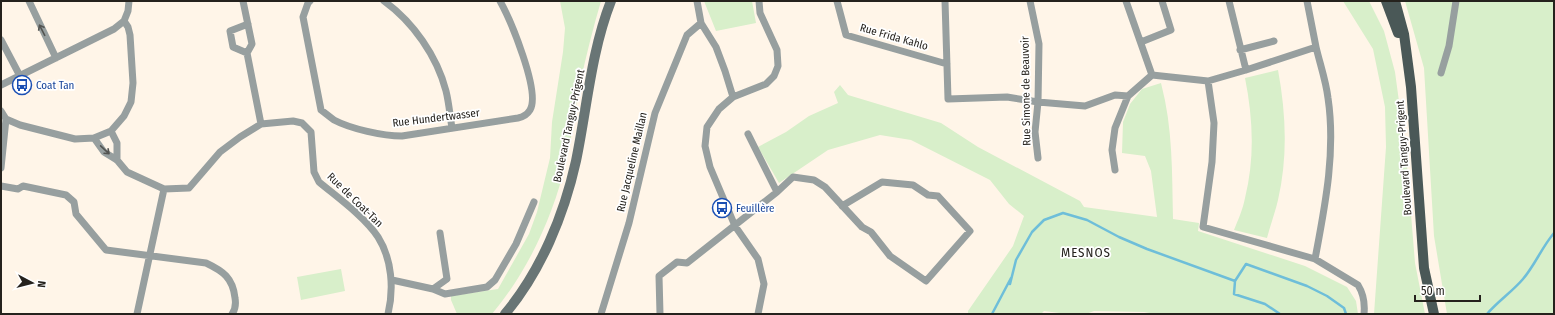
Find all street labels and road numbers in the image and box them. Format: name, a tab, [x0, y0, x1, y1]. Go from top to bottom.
street label: Rue Frida Kahlo	[858, 21, 930, 53]
street label: Rue Simone de Beauvoir	[1019, 36, 1033, 146]
street label: Boulevard Tanguy-Prigent	[551, 68, 587, 184]
street label: Boulevard Tanguy-Prigent	[1393, 100, 1415, 216]
street label: Rue Hundertwasser	[392, 106, 480, 130]
street label: Rue Jacqueline Maillan	[614, 111, 650, 213]
street label: Rue de Coat-Tan	[324, 170, 386, 230]

